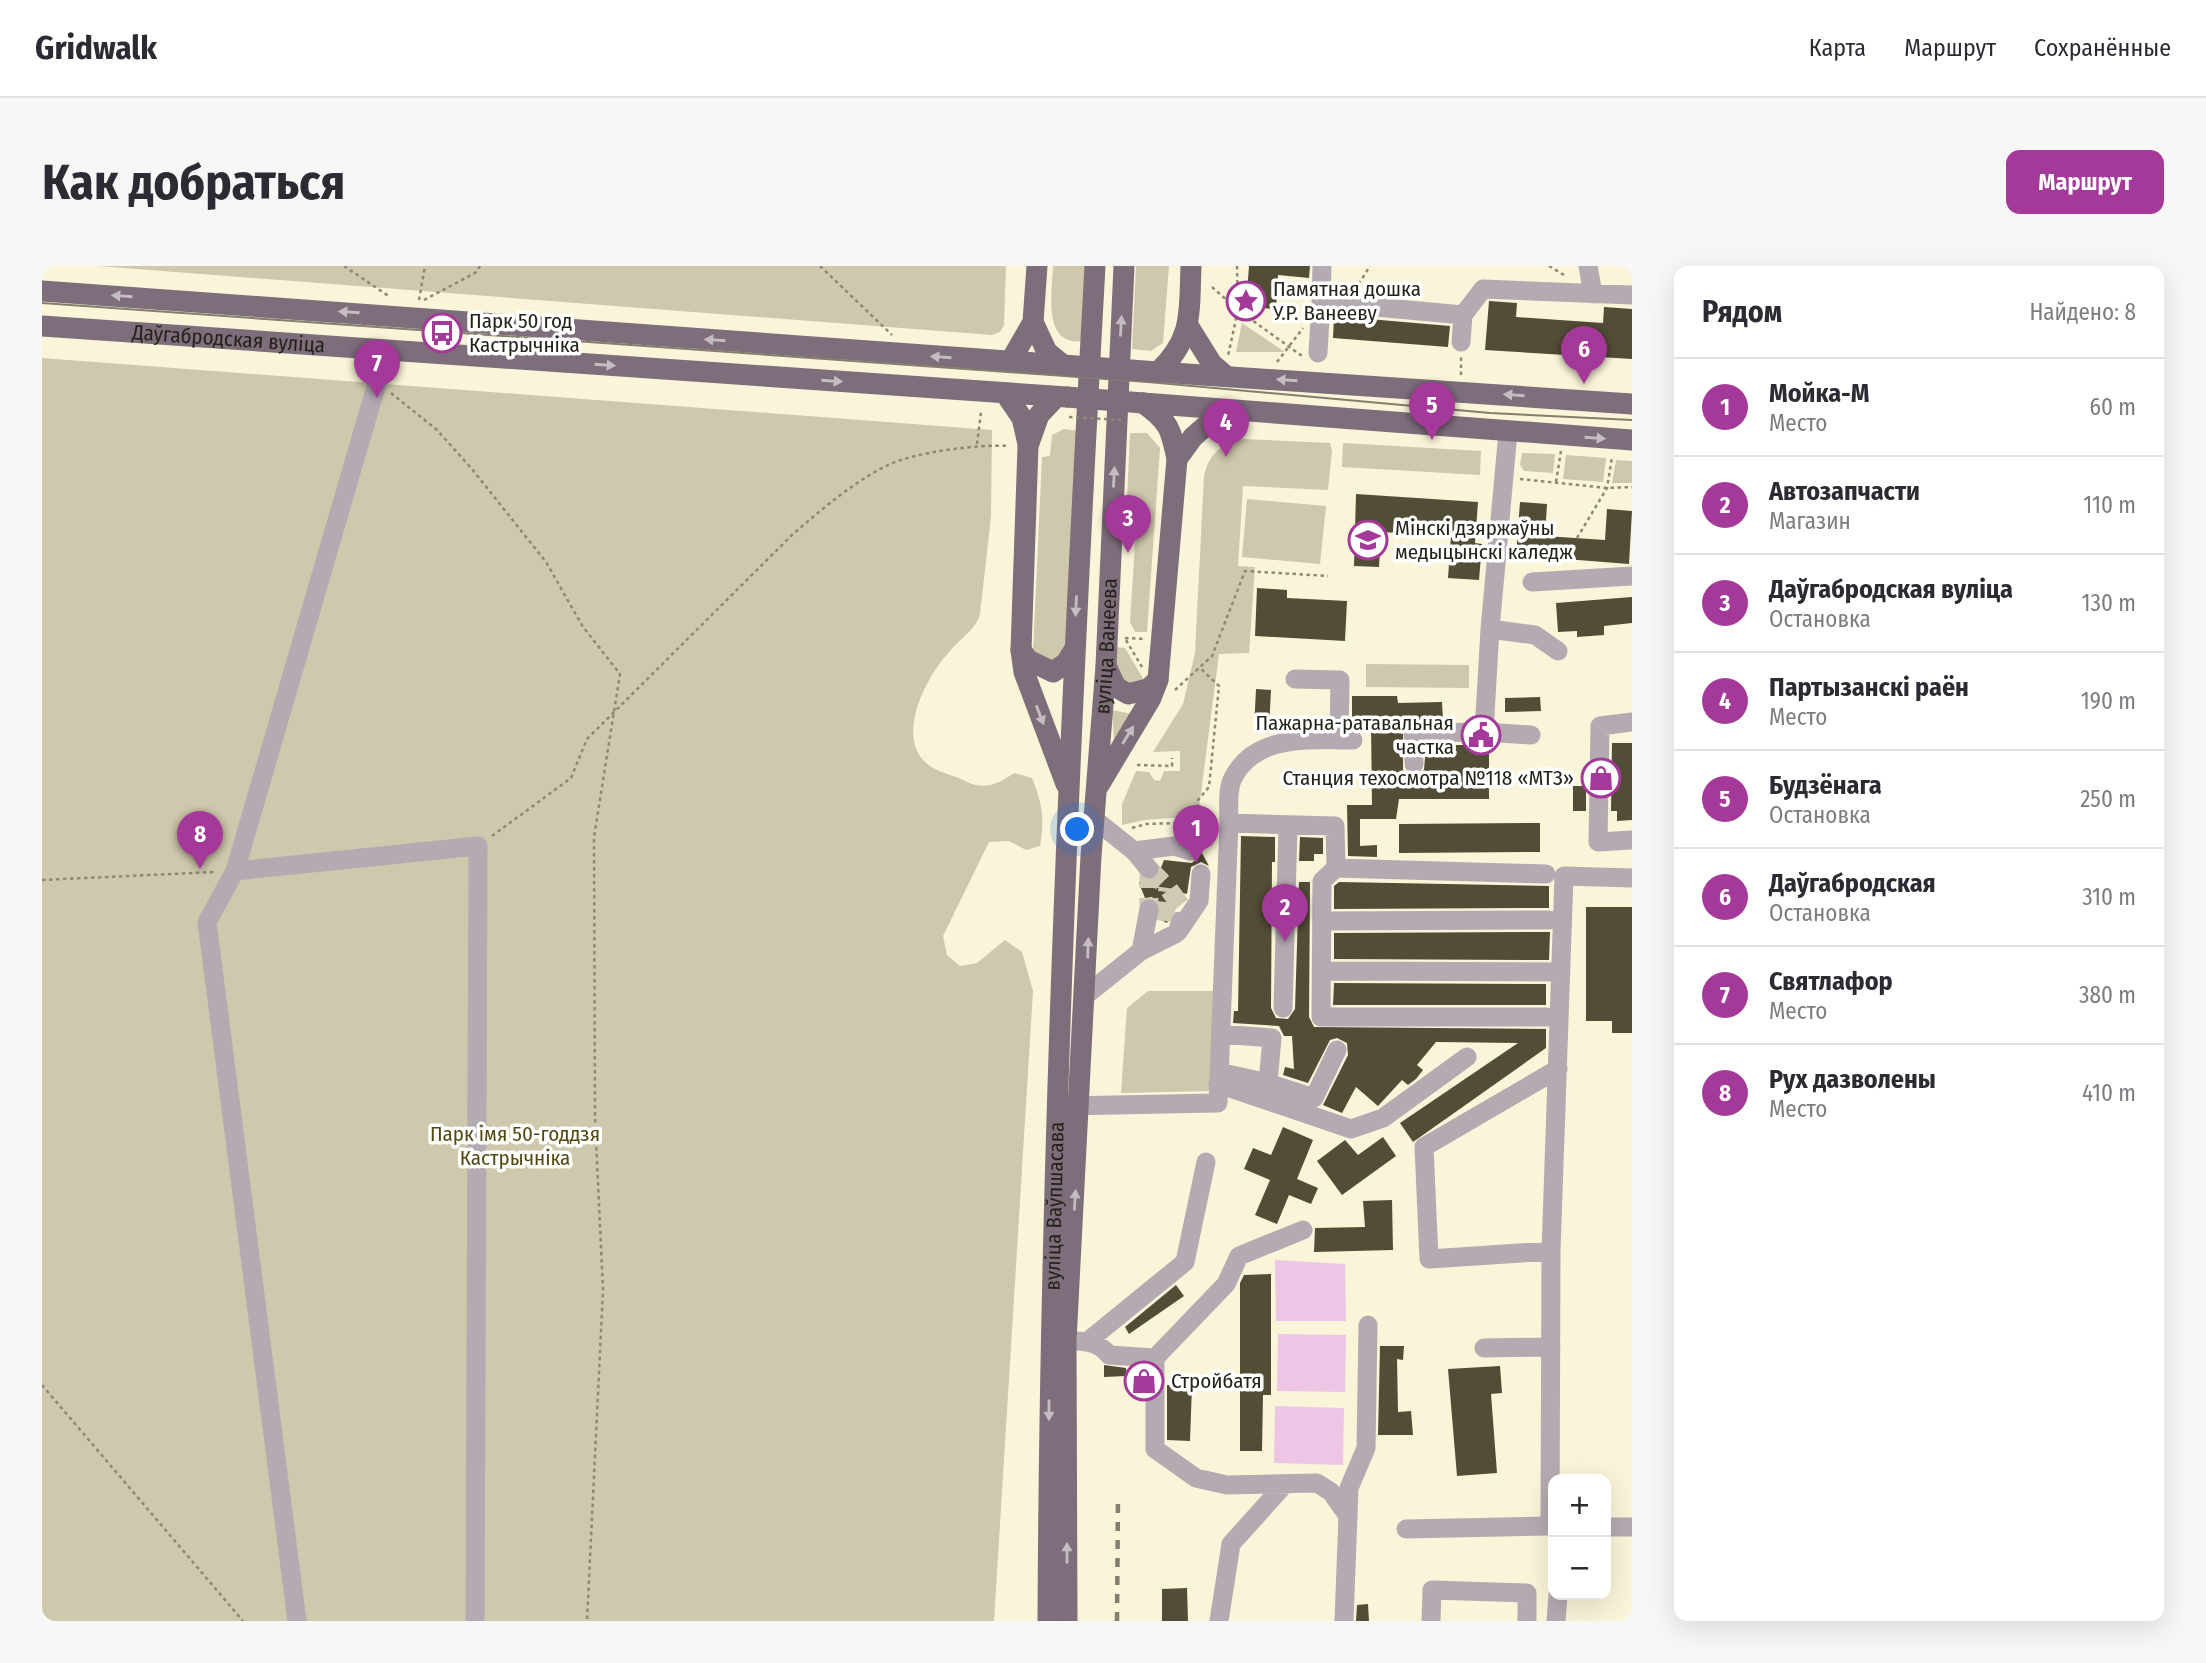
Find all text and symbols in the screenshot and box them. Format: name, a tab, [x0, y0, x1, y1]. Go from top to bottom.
text: Gridwalk	[35, 28, 157, 68]
text: Карта	[1809, 34, 1866, 62]
text: Маршрут	[1904, 34, 1996, 62]
text: Сохранённые	[2034, 34, 2171, 62]
button: Маршрут	[2006, 150, 2164, 214]
text: Как добраться	[42, 153, 345, 212]
place label: Памятная дошка У.Р. Ванееву	[1272, 276, 1421, 326]
place icon: Памятная дошка У.Р. Ванееву	[1225, 280, 1267, 322]
one-way arrow	[111, 291, 133, 302]
text: Рядом	[1702, 294, 1782, 330]
text: Найдено: 8	[2029, 298, 2136, 326]
one-way arrow	[338, 306, 360, 317]
place label: Парк 50 год Кастрычніка	[469, 308, 580, 358]
bus stop icon: Парк 50 год Кастрычніка	[421, 312, 463, 354]
one-way arrow	[1116, 314, 1127, 336]
street label: Даўгабродская вуліца	[130, 319, 326, 359]
pin: 6	[1561, 326, 1607, 384]
one-way arrow	[703, 334, 725, 345]
pin: 7	[354, 340, 400, 398]
one-way arrow	[930, 351, 952, 362]
one-way arrow	[594, 360, 616, 371]
one-way arrow	[1276, 375, 1298, 386]
one-way arrow	[821, 376, 843, 387]
text: Мойка-М	[1769, 378, 1869, 409]
pin: 5	[1409, 382, 1455, 440]
one-way arrow	[1503, 390, 1525, 401]
text: 1	[1720, 393, 1730, 421]
text: 60 m	[2090, 393, 2136, 421]
pin: 4	[1203, 399, 1249, 457]
text: Место	[1769, 409, 1827, 437]
one-way arrow	[1584, 432, 1606, 443]
one-way arrow	[1109, 465, 1120, 487]
text: Автозапчасти	[1769, 476, 1920, 507]
text: 2	[1720, 491, 1730, 519]
text: 110 m	[2083, 491, 2136, 519]
pin: 3	[1105, 495, 1151, 553]
text: Магазин	[1769, 507, 1851, 535]
place label: Мінскі дзяржаўны медыцынскі каледж	[1395, 515, 1573, 565]
school or university icon: Мінскі дзяржаўны медыцынскі каледж	[1347, 519, 1389, 561]
text: Даўгабродская вуліца	[1769, 574, 2013, 605]
street label: вуліца Ванеева	[1089, 578, 1123, 715]
text: 3	[1720, 589, 1730, 617]
text: 130 m	[2082, 589, 2136, 617]
one-way arrow	[1071, 595, 1082, 617]
text: Остановка	[1769, 605, 1871, 633]
text: Партызанскі раён	[1769, 672, 1969, 703]
text: 4	[1719, 687, 1731, 715]
text: 190 m	[2081, 687, 2136, 715]
text: Место	[1769, 703, 1827, 731]
one-way arrow	[1035, 705, 1046, 726]
place label: Пажарна-ратавальная частка	[1255, 710, 1454, 760]
public building icon: Пажарна-ратавальная частка	[1460, 714, 1502, 756]
one-way arrow	[1121, 725, 1134, 745]
shop icon: Станция техосмотра №118 «МТЗ»	[1580, 757, 1622, 799]
place label: Станция техосмотра №118 «МТЗ»	[1283, 765, 1574, 791]
text: Будзёнага	[1769, 770, 1882, 801]
text: 5	[1719, 785, 1731, 813]
text: 250 m	[2080, 785, 2136, 813]
text: Остановка	[1769, 801, 1871, 829]
pin: 1	[1173, 805, 1219, 863]
pin: 8	[177, 811, 223, 869]
your location	[1060, 812, 1094, 846]
text: Даўгабродская	[1769, 868, 1936, 899]
text: 6	[1719, 883, 1731, 911]
text: 310 m	[2082, 883, 2136, 911]
pin: 2	[1262, 884, 1308, 942]
text: Остановка	[1769, 899, 1871, 927]
one-way arrow	[1082, 937, 1093, 959]
text: Святлафор	[1769, 966, 1893, 997]
text: 7	[1720, 981, 1730, 1009]
text: 380 m	[2079, 981, 2136, 1009]
text: Место	[1769, 997, 1827, 1025]
text: Рух дазволены	[1769, 1064, 1936, 1095]
text: 8	[1719, 1079, 1731, 1107]
text: 410 m	[2082, 1079, 2136, 1107]
text: Место	[1769, 1095, 1827, 1123]
park label: Парк імя 50-годдзя Кастрычніка	[430, 1121, 600, 1171]
street label: вуліца Ваўпшасава	[1039, 1121, 1070, 1291]
one-way arrow	[1070, 1188, 1081, 1210]
shop icon: Стройбатя	[1123, 1360, 1165, 1402]
place label: Стройбатя	[1171, 1368, 1262, 1394]
one-way arrow	[1043, 1399, 1055, 1421]
map controls	[1548, 1474, 1611, 1600]
button: +	[1548, 1474, 1611, 1537]
button: −	[1548, 1537, 1611, 1600]
one-way arrow	[1061, 1542, 1073, 1564]

